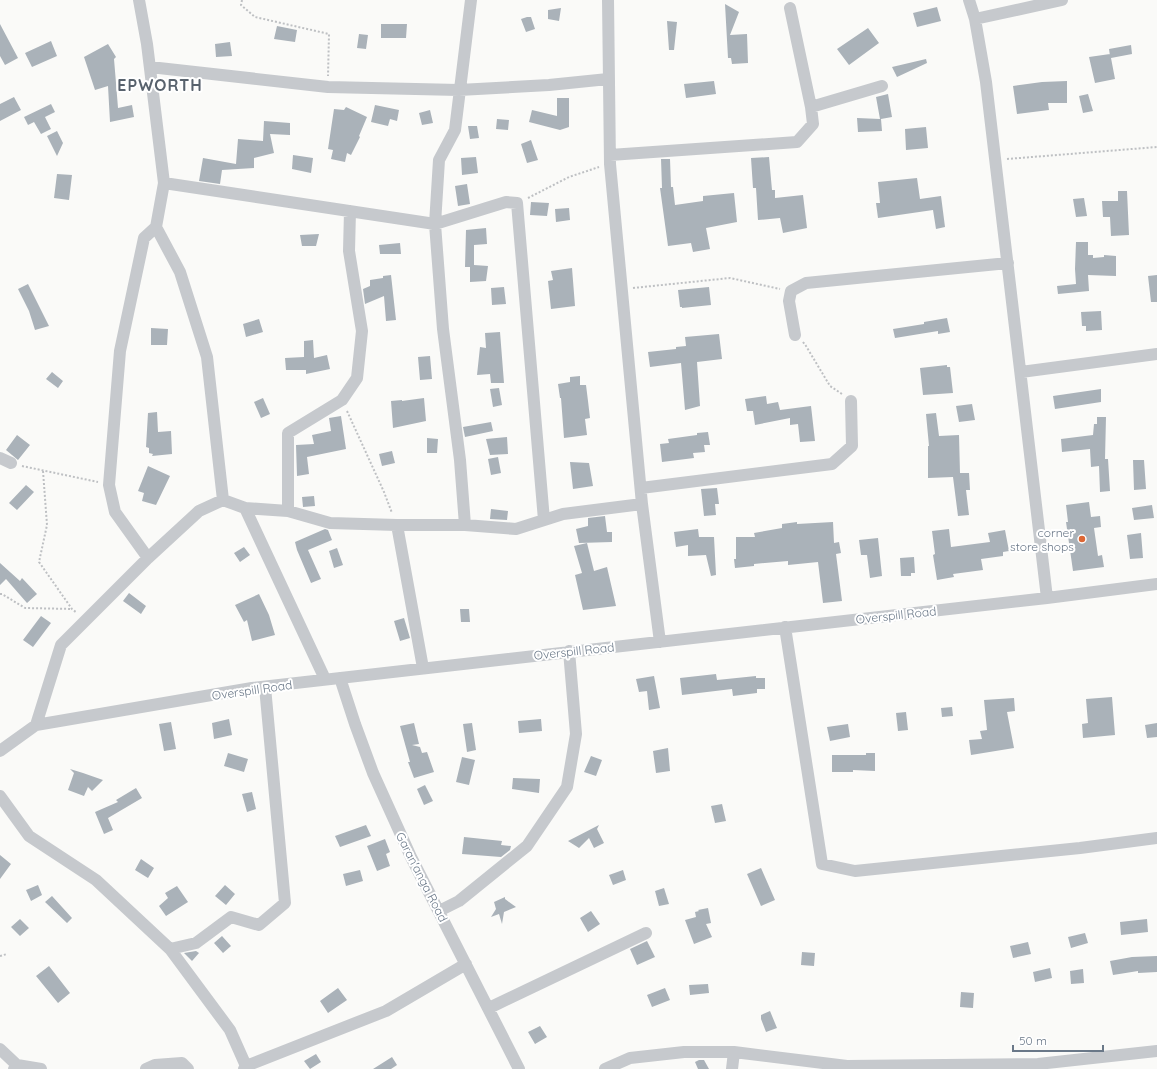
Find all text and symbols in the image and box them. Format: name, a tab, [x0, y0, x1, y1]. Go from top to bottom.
district label: EPWORTH	[117, 75, 203, 95]
place label: corner store shops	[1010, 525, 1074, 554]
marker: corner store shops	[1077, 534, 1087, 544]
street label: Overspill Road	[855, 603, 937, 627]
street label: Overspill Road	[533, 639, 615, 663]
street label: Overspill Road	[211, 677, 293, 703]
street label: Garan'anga Road	[393, 830, 451, 924]
scale bar	[1013, 1027, 1103, 1053]
text: 50 m	[1019, 1033, 1047, 1048]

